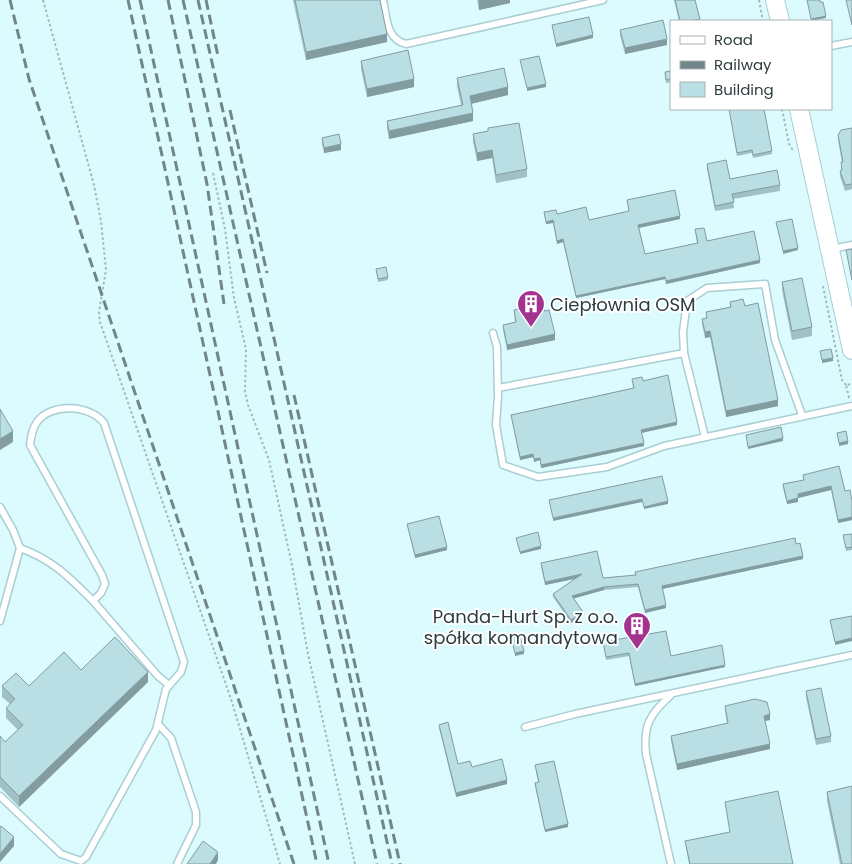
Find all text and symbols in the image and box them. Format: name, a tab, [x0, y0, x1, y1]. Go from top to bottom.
legend	[670, 20, 832, 110]
text: Road	[714, 29, 753, 50]
text: Railway	[714, 54, 772, 75]
text: Building	[714, 79, 774, 100]
building icon: Ciepłownia OSM	[516, 289, 546, 328]
place label: Ciepłownia OSM	[550, 292, 696, 317]
place label: Panda-Hurt Sp. z o.o. spółka komandytowa	[424, 604, 618, 650]
building icon: Panda-Hurt Sp. z o.o. spółka komandytowa	[622, 611, 652, 650]

